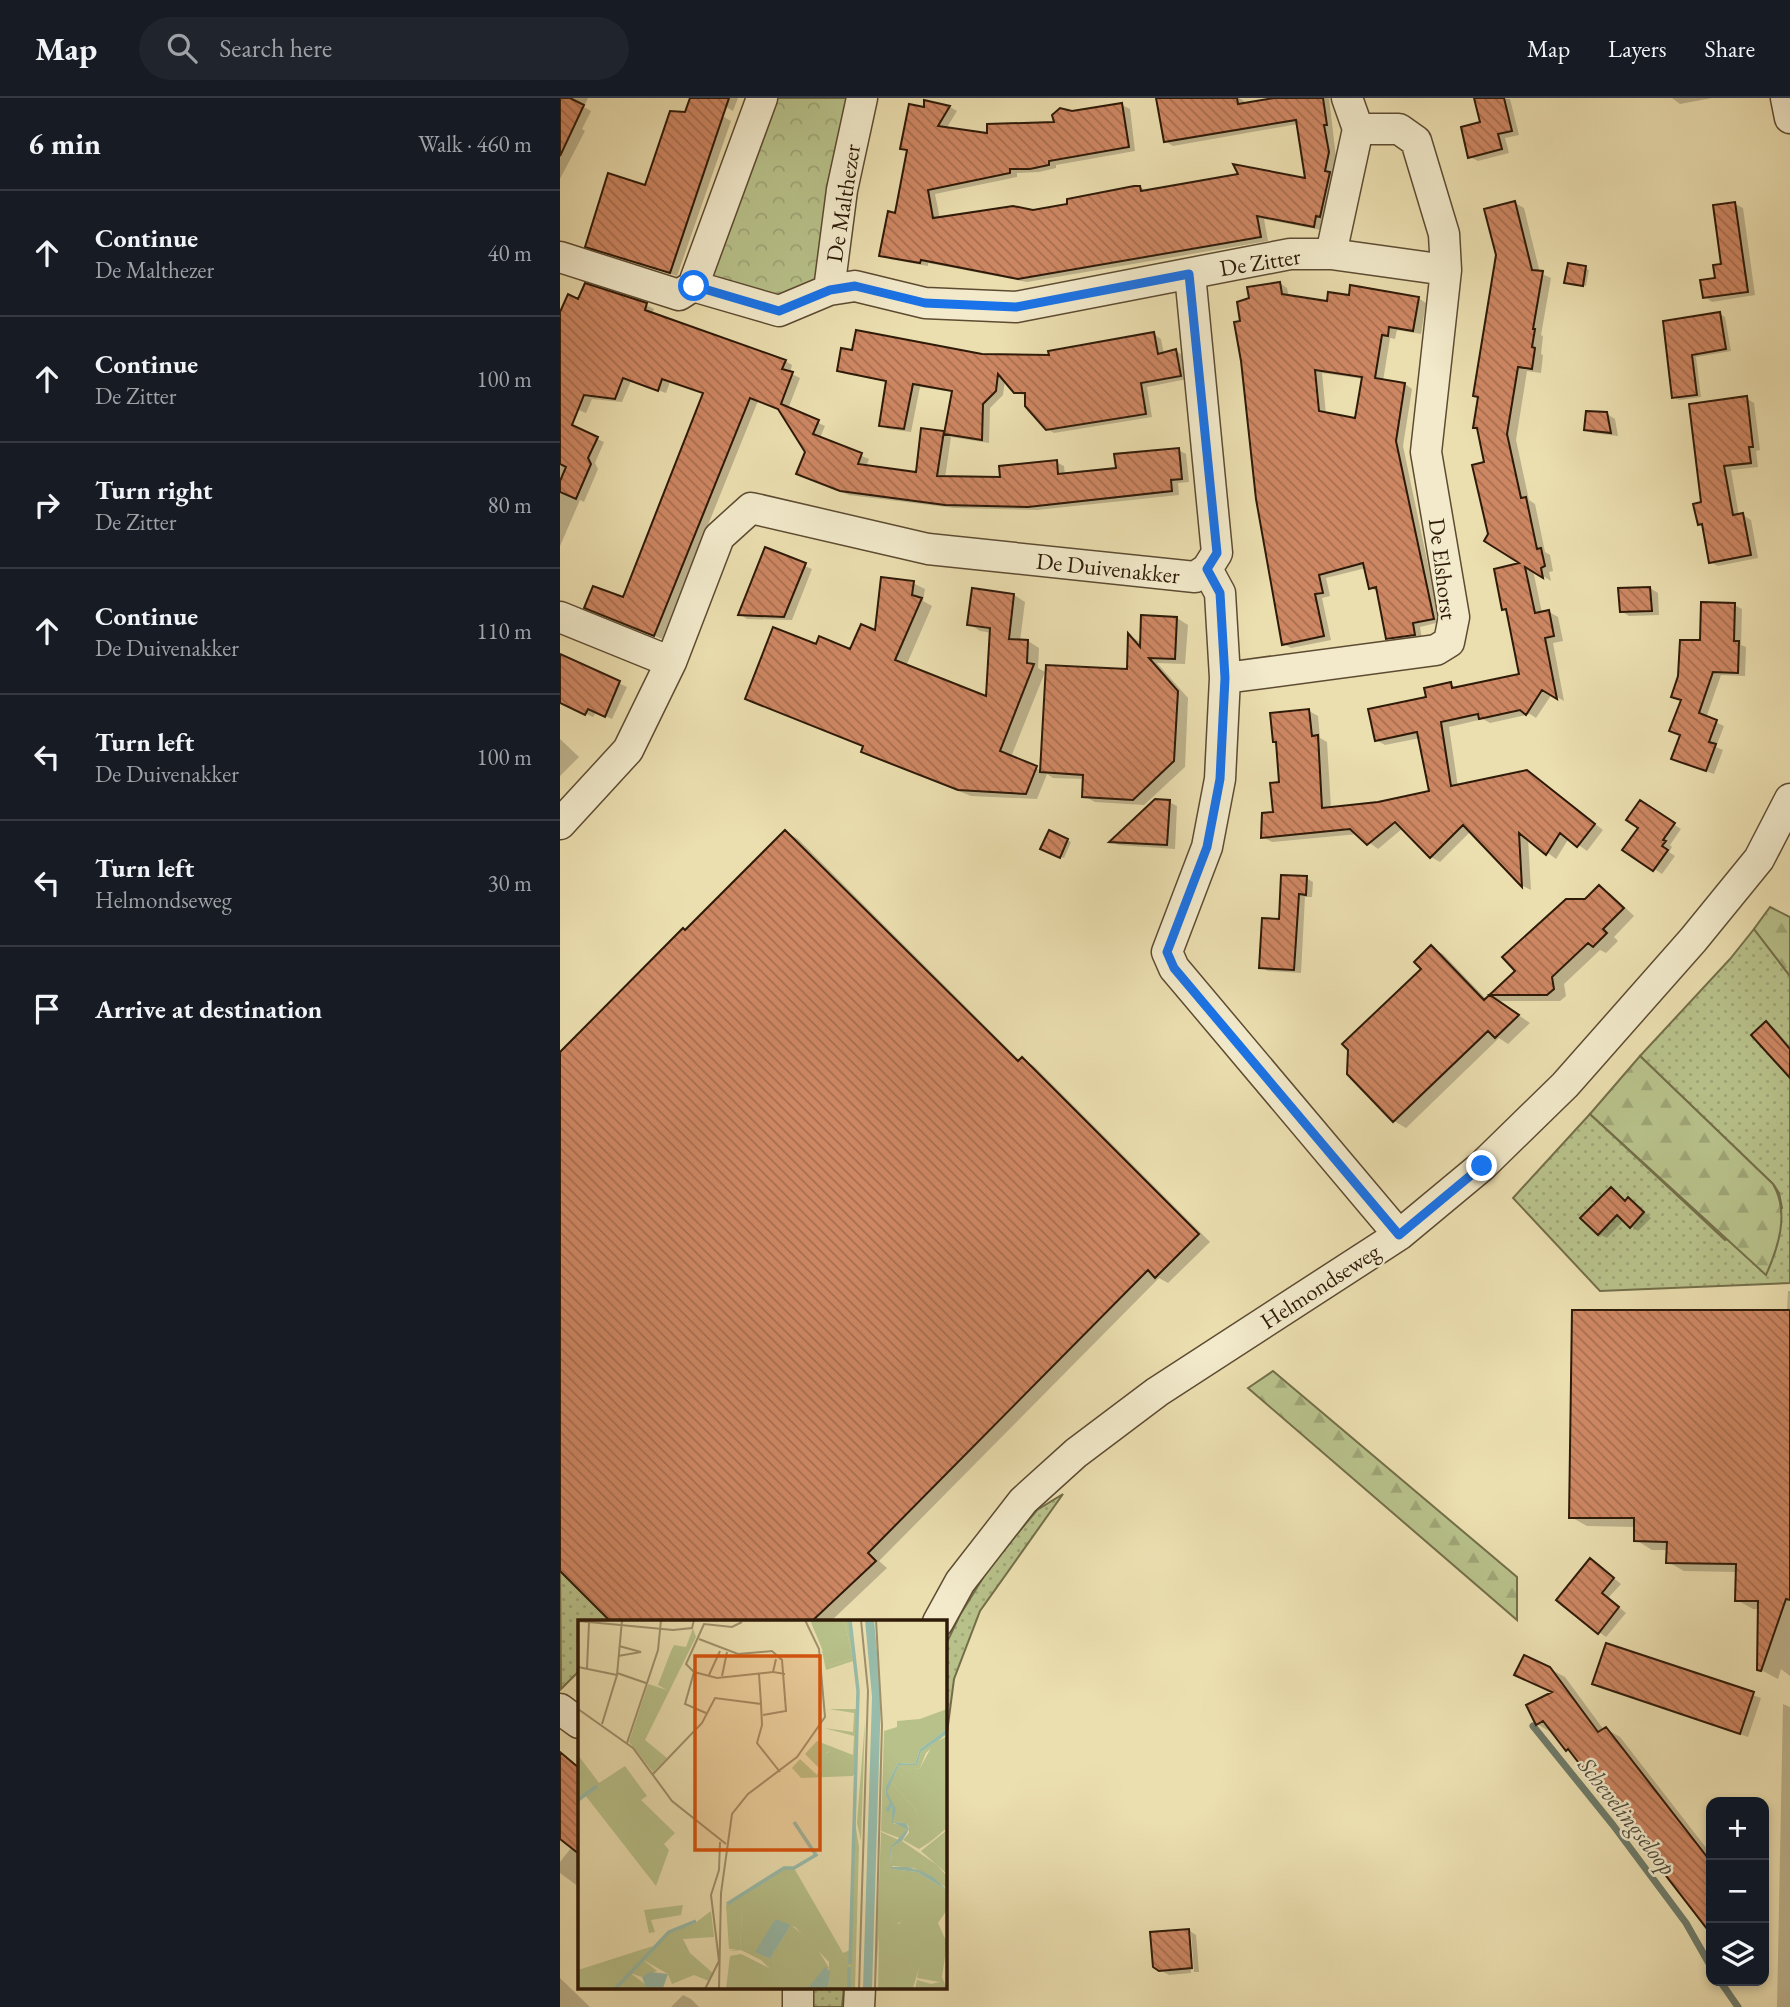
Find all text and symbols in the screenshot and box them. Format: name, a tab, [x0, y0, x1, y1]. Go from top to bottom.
search box	[139, 17, 629, 80]
text: Map	[35, 27, 97, 70]
icon: search	[163, 29, 201, 67]
text: Search here	[219, 31, 332, 65]
text: Map	[1527, 33, 1570, 64]
text: Layers	[1608, 33, 1667, 64]
text: Share	[1705, 33, 1755, 64]
text: 6 min	[28, 124, 101, 163]
text: Walk · 460 m	[418, 129, 532, 159]
street label: De Malthezer	[819, 141, 867, 264]
text: Continue	[95, 221, 198, 255]
icon: ahead	[28, 234, 66, 272]
text: 40 m	[487, 238, 532, 268]
street label: De Zitter	[1217, 241, 1303, 283]
text: De Malthezer	[95, 255, 214, 285]
route start	[678, 270, 709, 301]
text: Continue	[95, 347, 198, 381]
icon: ahead	[28, 360, 66, 398]
text: 100 m	[476, 364, 532, 394]
text: De Zitter	[95, 381, 177, 411]
text: Turn right	[95, 473, 213, 507]
icon: right	[28, 486, 66, 524]
text: 80 m	[487, 490, 532, 520]
text: De Zitter	[95, 507, 177, 537]
street label: De Elshorst	[1422, 516, 1464, 622]
street label: De Duivenakker	[1035, 546, 1182, 590]
text: Continue	[95, 599, 198, 633]
icon: ahead	[28, 612, 66, 650]
text: 110 m	[476, 616, 532, 646]
text: De Duivenakker	[95, 633, 239, 663]
text: Turn left	[95, 725, 194, 759]
icon: left	[28, 738, 66, 776]
text: 100 m	[476, 742, 532, 772]
text: De Duivenakker	[95, 759, 239, 789]
text: Turn left	[95, 851, 194, 885]
icon: left	[28, 864, 66, 902]
text: 30 m	[487, 868, 532, 898]
text: Helmondseweg	[95, 885, 232, 915]
icon: arrive	[28, 990, 66, 1028]
text: Arrive at destination	[95, 992, 322, 1026]
route end	[1466, 1150, 1497, 1181]
street label: Helmondseweg	[1254, 1236, 1386, 1336]
inset map	[578, 1620, 947, 1990]
water label: Schevelingseloop	[1571, 1750, 1683, 1881]
map controls	[1706, 1797, 1769, 1986]
button: +	[1706, 1797, 1769, 1860]
button: −	[1706, 1860, 1769, 1923]
button: layers	[1706, 1923, 1769, 1986]

